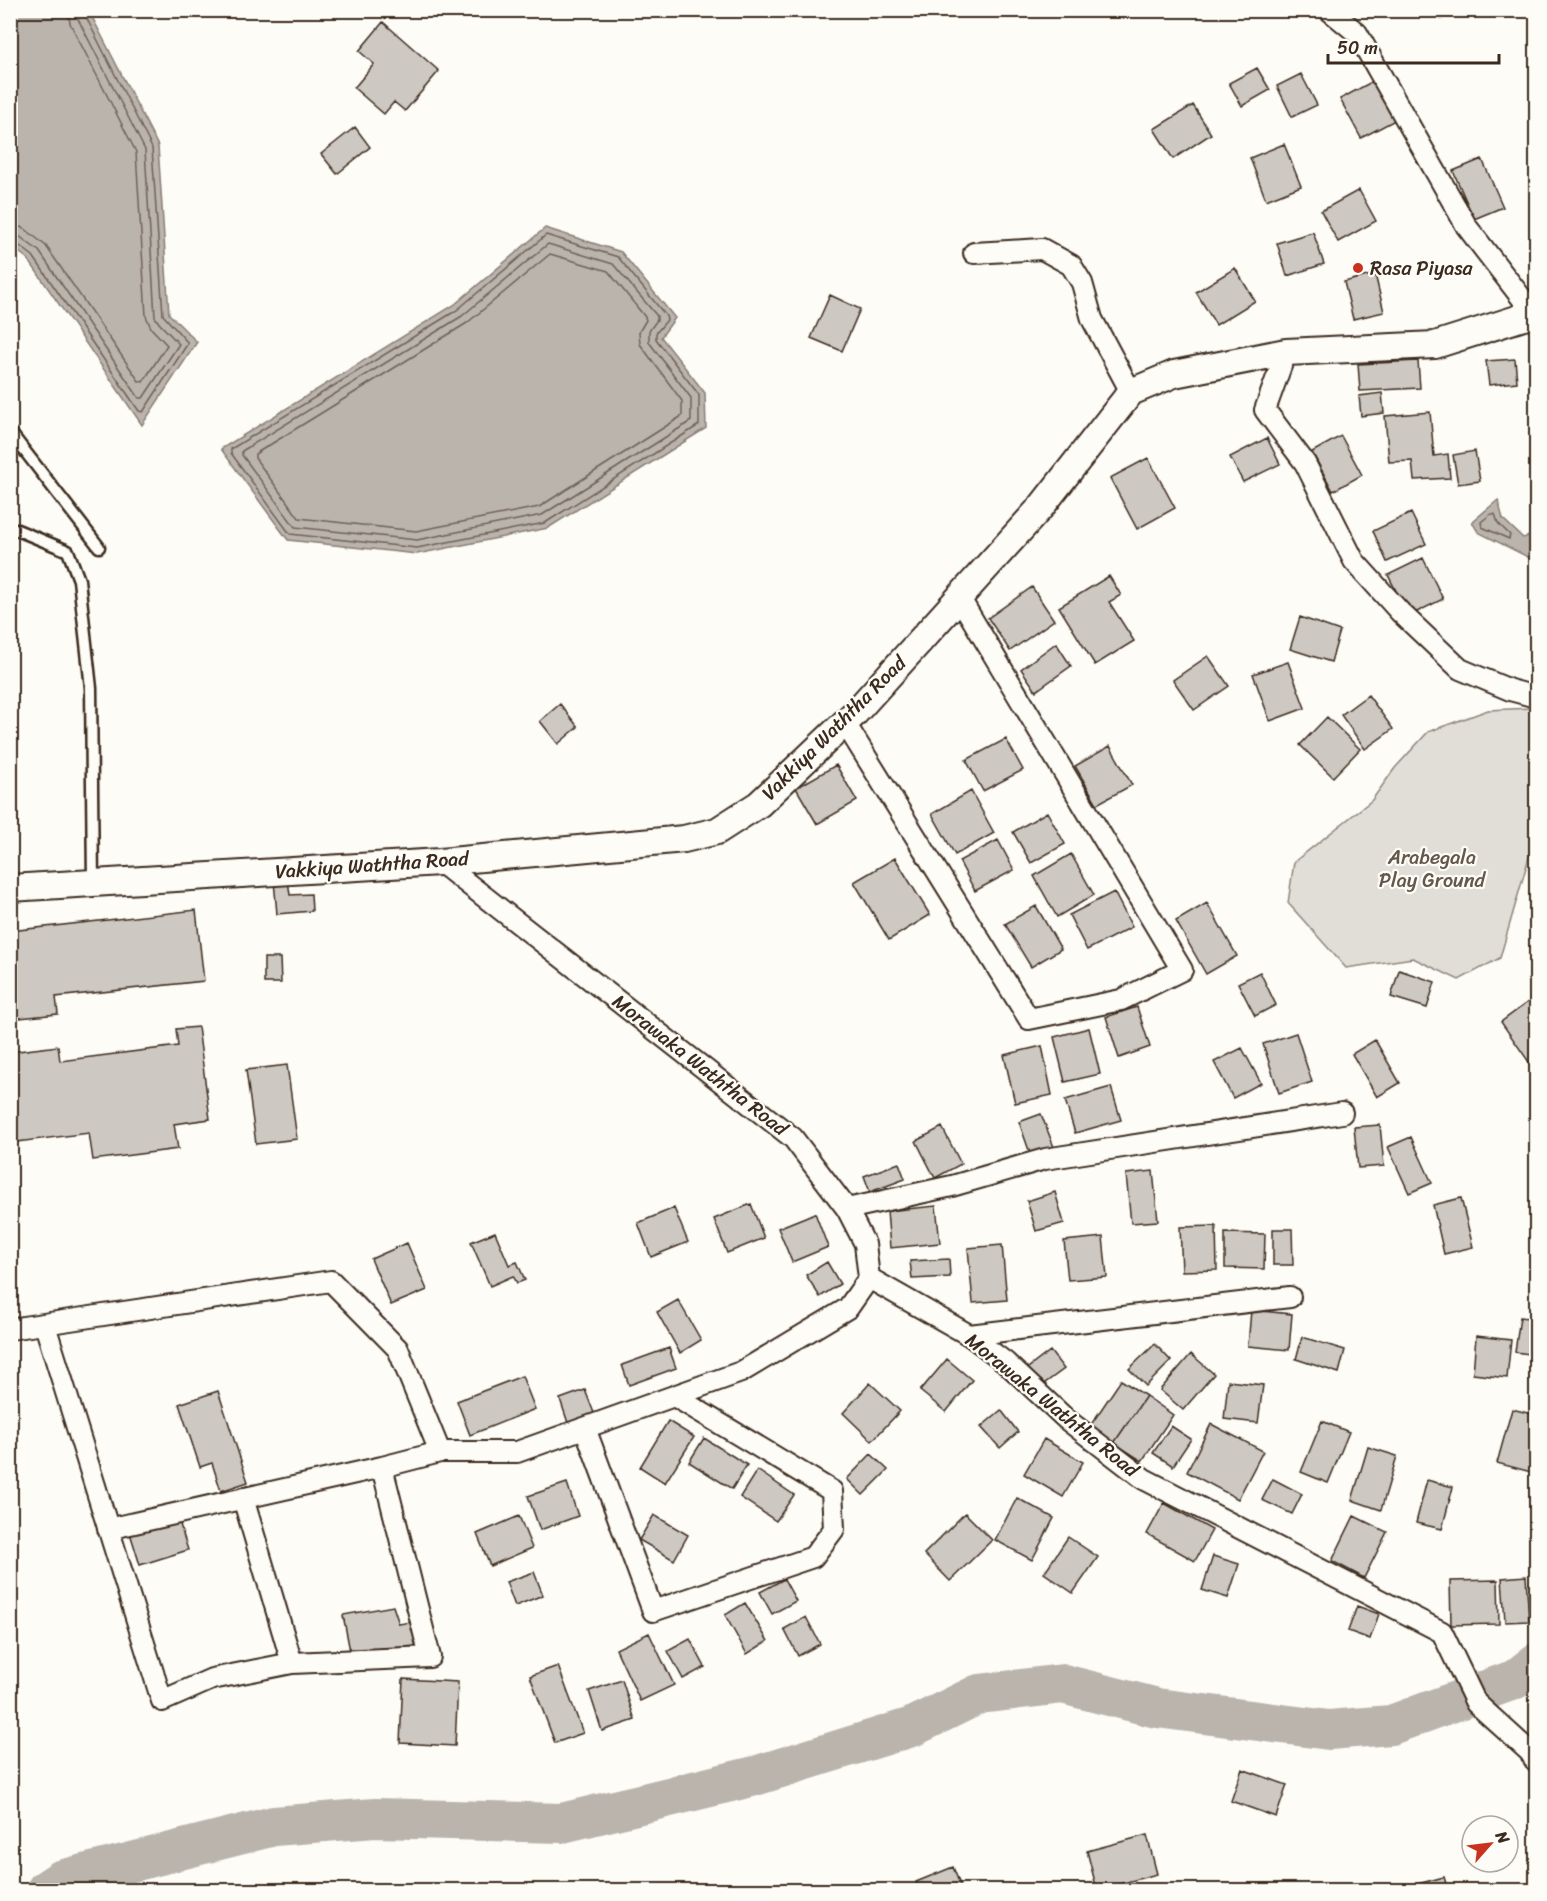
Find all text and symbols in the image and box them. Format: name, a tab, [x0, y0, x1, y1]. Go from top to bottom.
scale bar	[1328, 27, 1499, 65]
text: 50 m	[1337, 32, 1378, 64]
place label: Rasa Piyasa	[1370, 251, 1473, 286]
marker: Rasa Piyasa	[1351, 261, 1365, 275]
street label: Vakkiya Waththa Road	[753, 646, 916, 809]
park label: Arabegala Play Ground	[1379, 840, 1487, 898]
street label: Vakkiya Waththa Road	[274, 841, 471, 889]
street label: Morawaka Waththa Road	[604, 985, 797, 1146]
street label: Morawaka Waththa Road	[957, 1324, 1148, 1487]
north arrow	[1460, 1814, 1520, 1874]
text: N	[1487, 1825, 1519, 1850]

